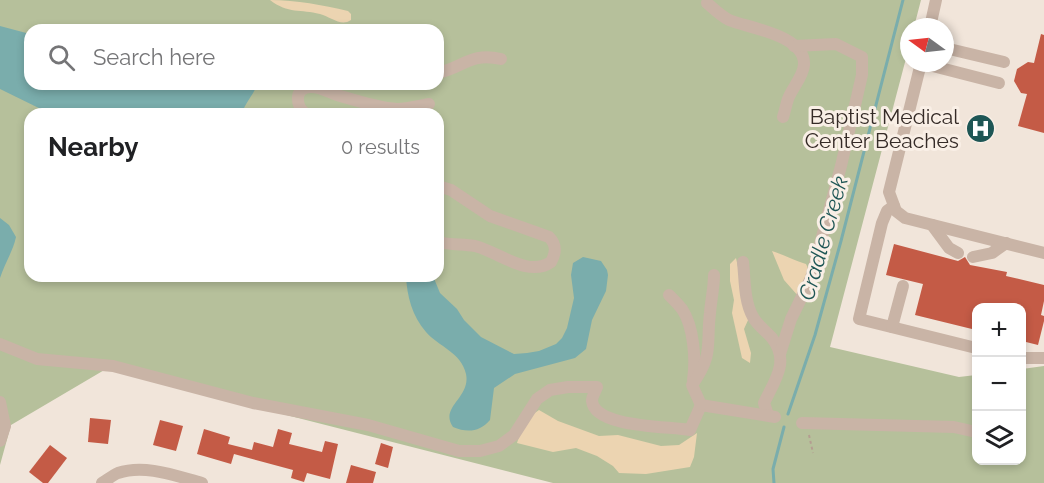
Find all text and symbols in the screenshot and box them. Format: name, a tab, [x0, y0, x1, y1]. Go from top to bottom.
north arrow	[900, 18, 954, 72]
search box	[24, 24, 444, 90]
icon: search	[45, 41, 78, 74]
text: Search here	[93, 44, 215, 70]
place label: Baptist Medical Center Beaches	[805, 104, 959, 153]
hospital icon: Baptist Medical Center Beaches	[964, 112, 996, 144]
text: Nearby	[48, 132, 138, 162]
text: 0 results	[341, 135, 420, 159]
water label: Cradle Creek	[793, 173, 853, 303]
map controls	[972, 303, 1026, 465]
button: +	[972, 303, 1026, 357]
button: −	[972, 357, 1026, 411]
button: layers	[972, 411, 1026, 465]

